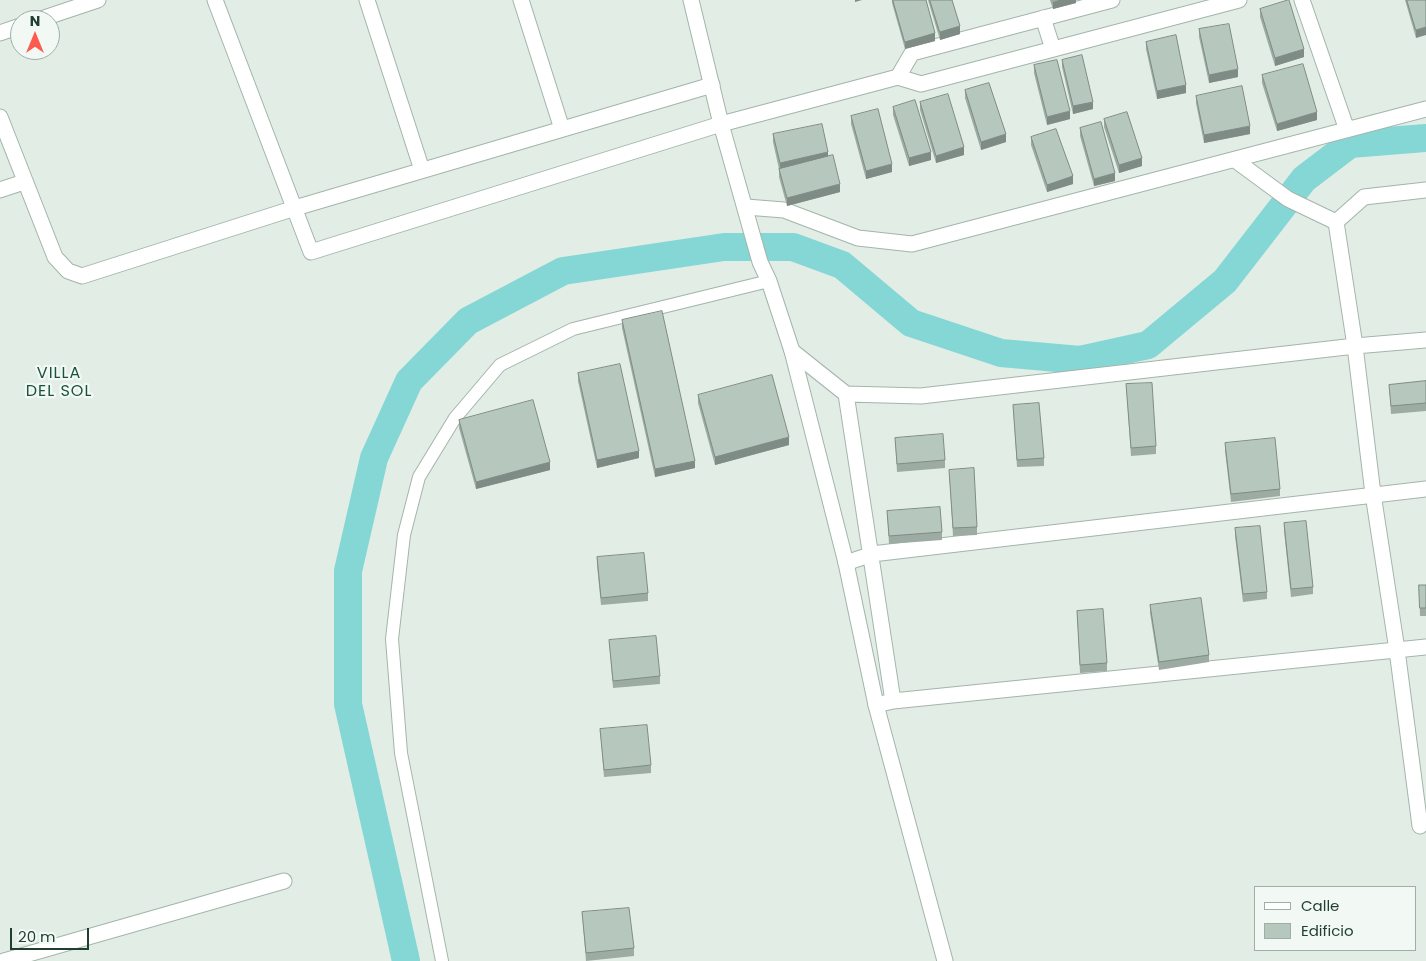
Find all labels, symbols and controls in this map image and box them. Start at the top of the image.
north arrow [10,10,60,60]
text: N [30,11,40,31]
district label: VILLA DEL SOL [25,364,93,402]
legend [1254,886,1416,951]
text: Calle [1301,895,1339,916]
scale bar [12,918,91,950]
text: Edificio [1301,920,1354,941]
text: 20 m [18,926,56,947]

